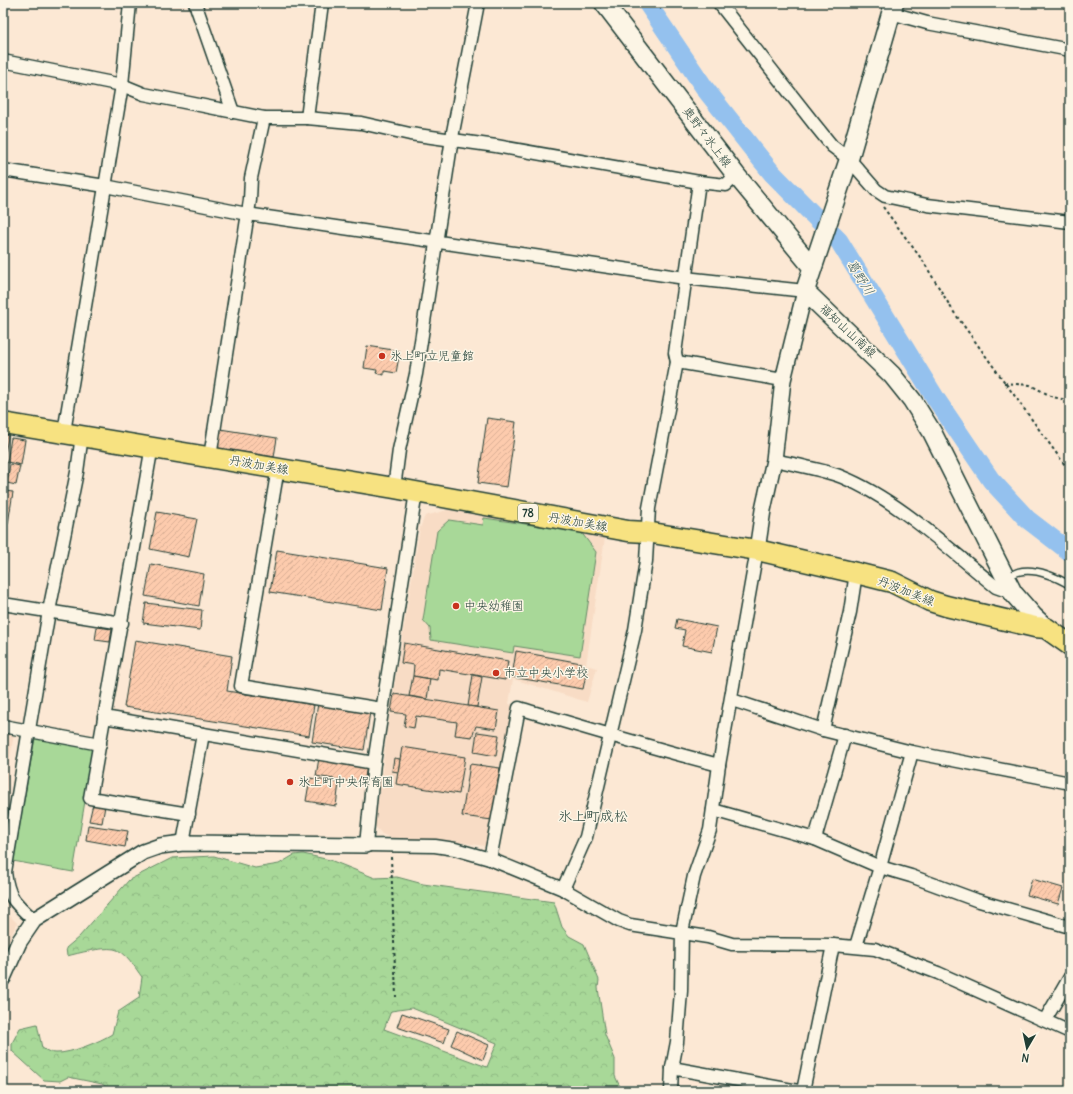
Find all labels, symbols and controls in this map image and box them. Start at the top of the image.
street label: 奥野々氷上線 [680,103,735,170]
water label: 葛野川 [843,256,878,298]
street label: 福知山山南線 [817,301,880,361]
place label: 氷上町立児童館 [390,348,474,363]
marker: 氷上町立児童館 [377,351,387,361]
street label: 丹波加美線 [228,452,290,477]
road number: 78 [518,504,538,522]
street label: 丹波加美線 [547,509,609,534]
street label: 丹波加美線 [876,572,937,609]
place label: 中央幼稚園 [464,598,524,613]
marker: 中央幼稚園 [451,601,461,611]
place label: 市立中央小学校 [504,665,588,680]
marker: 市立中央小学校 [491,668,501,678]
place label: 氷上町中央保育園 [298,774,394,789]
marker: 氷上町中央保育園 [285,777,295,787]
district label: 氷上町成松 [558,807,628,825]
north arrow [1007,1028,1047,1068]
text: N [1021,1050,1030,1065]

